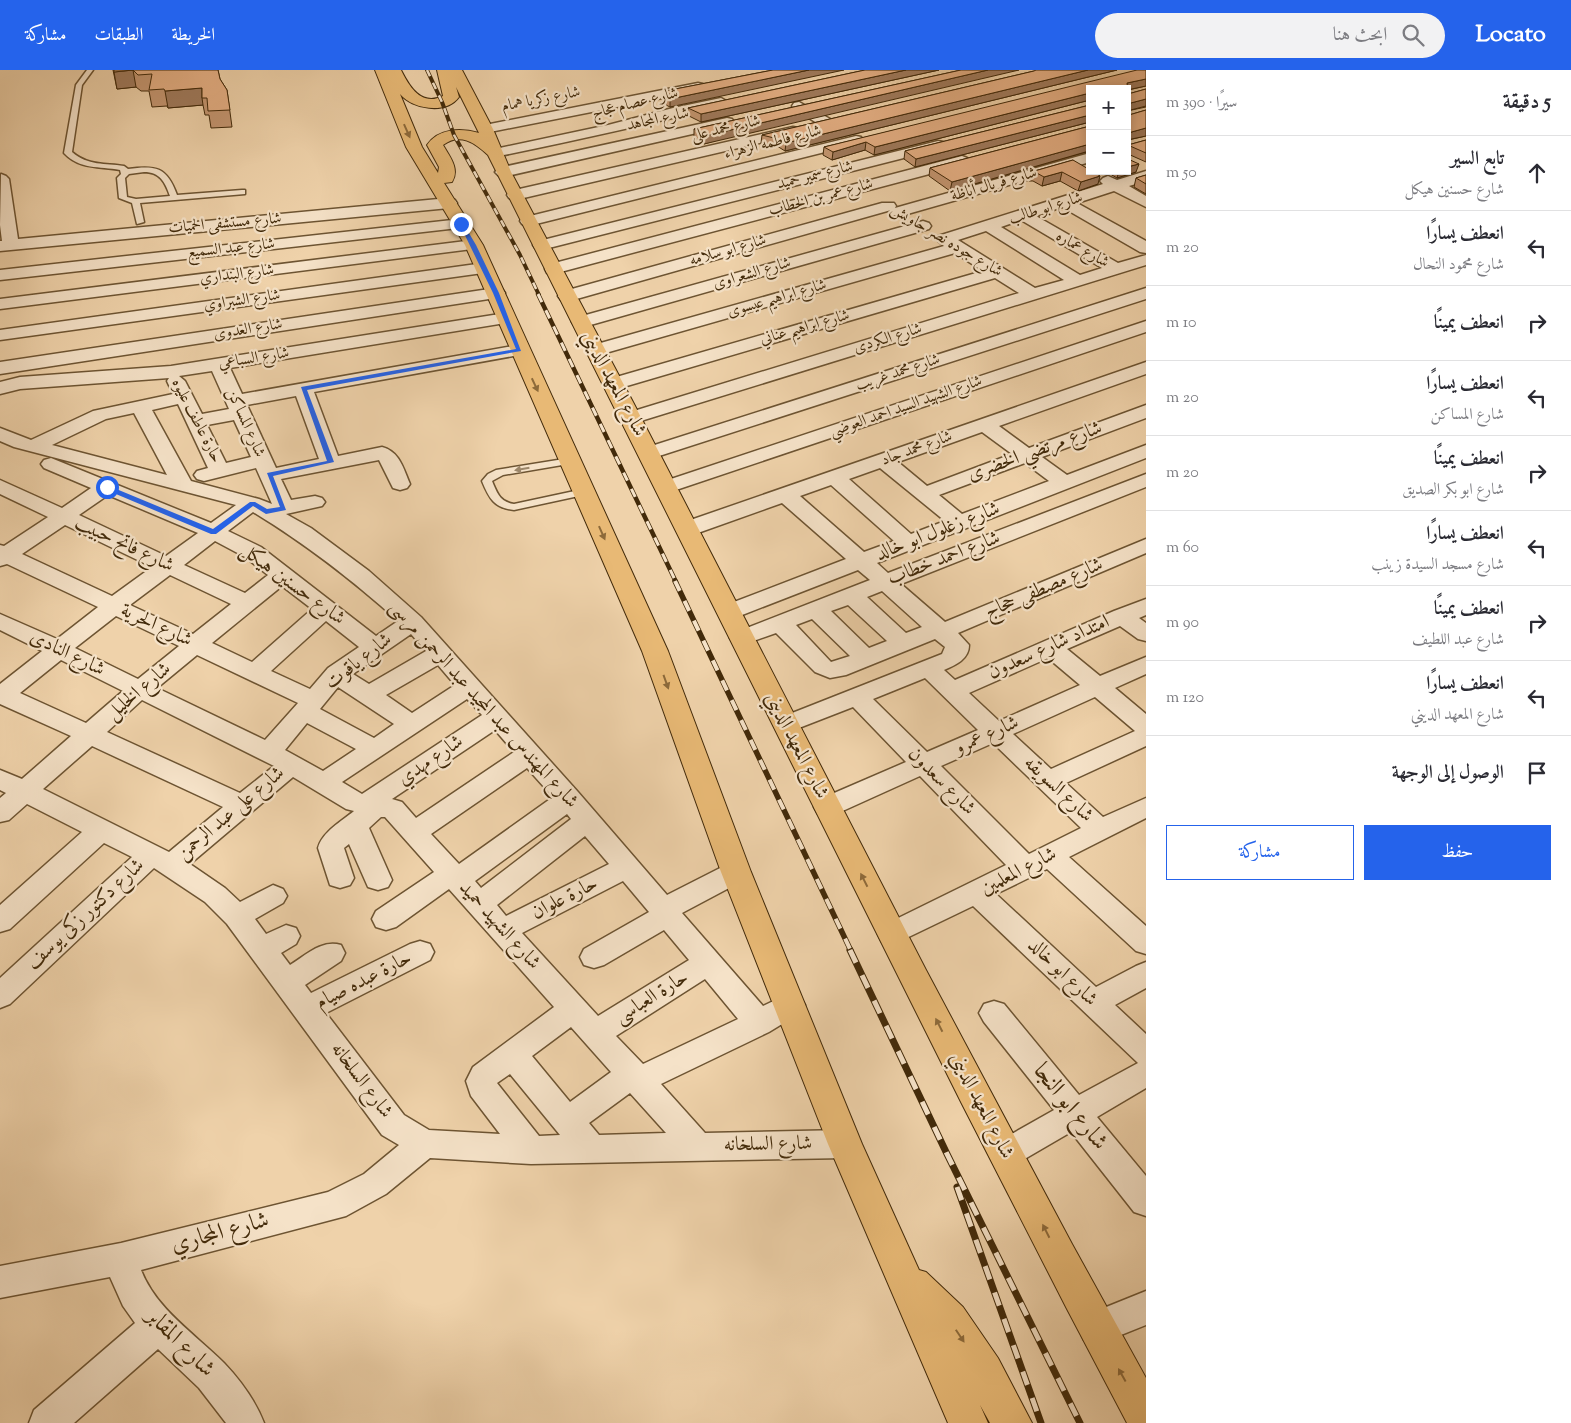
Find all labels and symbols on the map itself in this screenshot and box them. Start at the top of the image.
street label: شارع زكريا همام [500,81,583,120]
street label: شارع عصام عجاج [589,82,681,127]
street label: شارع المجاهد [625,102,691,138]
street label: شارع محمد على [689,110,763,148]
street label: شارع فاطمه الزهراء [722,120,824,166]
one-way arrow [403,124,411,138]
street label: شارع سمير حميد [775,155,855,197]
street label: شارع فريال أباظة [948,160,1040,208]
street label: شارع عمر بن الخطاب [766,173,876,223]
street label: شارع ابو طالب [1006,187,1086,231]
street label: شارع جوده نصر جاويش [886,198,1006,284]
street label: شارع مستشفى الحميات [167,208,283,240]
route end [450,213,473,236]
street label: شارع عماره [1051,225,1113,275]
street label: شارع ابو سلامه [687,229,769,273]
street label: شارع عبد السميع [186,233,276,267]
street label: شارع الشعراوى [710,252,794,296]
street label: شارع البنداري [198,259,276,291]
street label: شارع ابراهيم عيسوى [725,274,830,327]
street label: شارع الشبراوي [202,284,282,318]
street label: شارع ابراهيم عناني [757,304,853,355]
street label: شارع العدوى [212,313,284,347]
street label: شارع الكردى [851,318,925,360]
street label: شارع المعهد الديني [572,326,653,443]
street label: شارع السباعي [217,342,291,376]
street label: شارع محمد غريب [853,349,943,397]
street label: شارع الشهيد السيد احمد العوضي [827,370,986,446]
street label: حارة عاطف عليوه [165,375,227,467]
one-way arrow [531,378,539,392]
street label: شارع المساكن [220,385,270,461]
street label: شارع مرتضي الخضرى [963,414,1107,492]
street label: شارع محمد جاد [878,425,956,473]
one-way arrow [513,465,529,473]
route start [96,476,119,499]
street label: شارع زغلول ابو خالد [872,495,1005,570]
street label: شارع فاتح حبيب [69,509,179,582]
street label: شارع احمد خطاب [883,524,1005,595]
one-way arrow [599,526,607,540]
street label: شارع حسنين هيكل [233,537,351,634]
street label: شارع مصطفى حجاج [980,551,1108,628]
street label: شارع المهندس عبد المجيد عبد الرحمن مرسى [381,594,585,816]
street label: شارع الحرية [115,597,197,656]
street label: امتداد شارع سعدون [983,608,1115,689]
street label: شارع النادى [24,623,110,686]
street label: شارع ياقوت [319,626,400,698]
street label: شارع الخليل [100,656,179,729]
one-way arrow [662,675,670,690]
street label: شارع المعهد الديني [756,688,835,805]
street label: شارع عمرو [948,709,1024,765]
street label: شارع مهدي [392,728,470,795]
street label: شارع سعدون [899,741,982,824]
street label: شارع السويقه [1016,750,1100,831]
street label: شارع على عبد الرحمن [170,760,292,869]
street label: شارع المعلمين [976,840,1063,904]
street label: شارع دكتور زكى يوسف [20,852,152,978]
street label: حارة علوان [527,870,603,928]
one-way arrow [860,873,868,887]
street label: شارع الشهيد حميد [450,875,547,978]
street label: شارع ابو خالد [1020,932,1104,1015]
street label: حارة عبده صيام [311,944,417,1018]
street label: حارة العباسى [609,964,695,1032]
one-way arrow [934,1018,943,1032]
street label: شارع السلخانه [322,1037,399,1126]
street label: شارع المعهد الديني [941,1048,1020,1165]
street label: شارع ابو النجا [1023,1056,1116,1159]
street label: شارع السلخانه [723,1130,813,1161]
street label: شارع المجاري [167,1204,273,1263]
one-way arrow [1042,1224,1050,1238]
street label: شارع المقابر [135,1298,223,1386]
one-way arrow [955,1329,965,1342]
one-way arrow [1118,1367,1126,1382]

